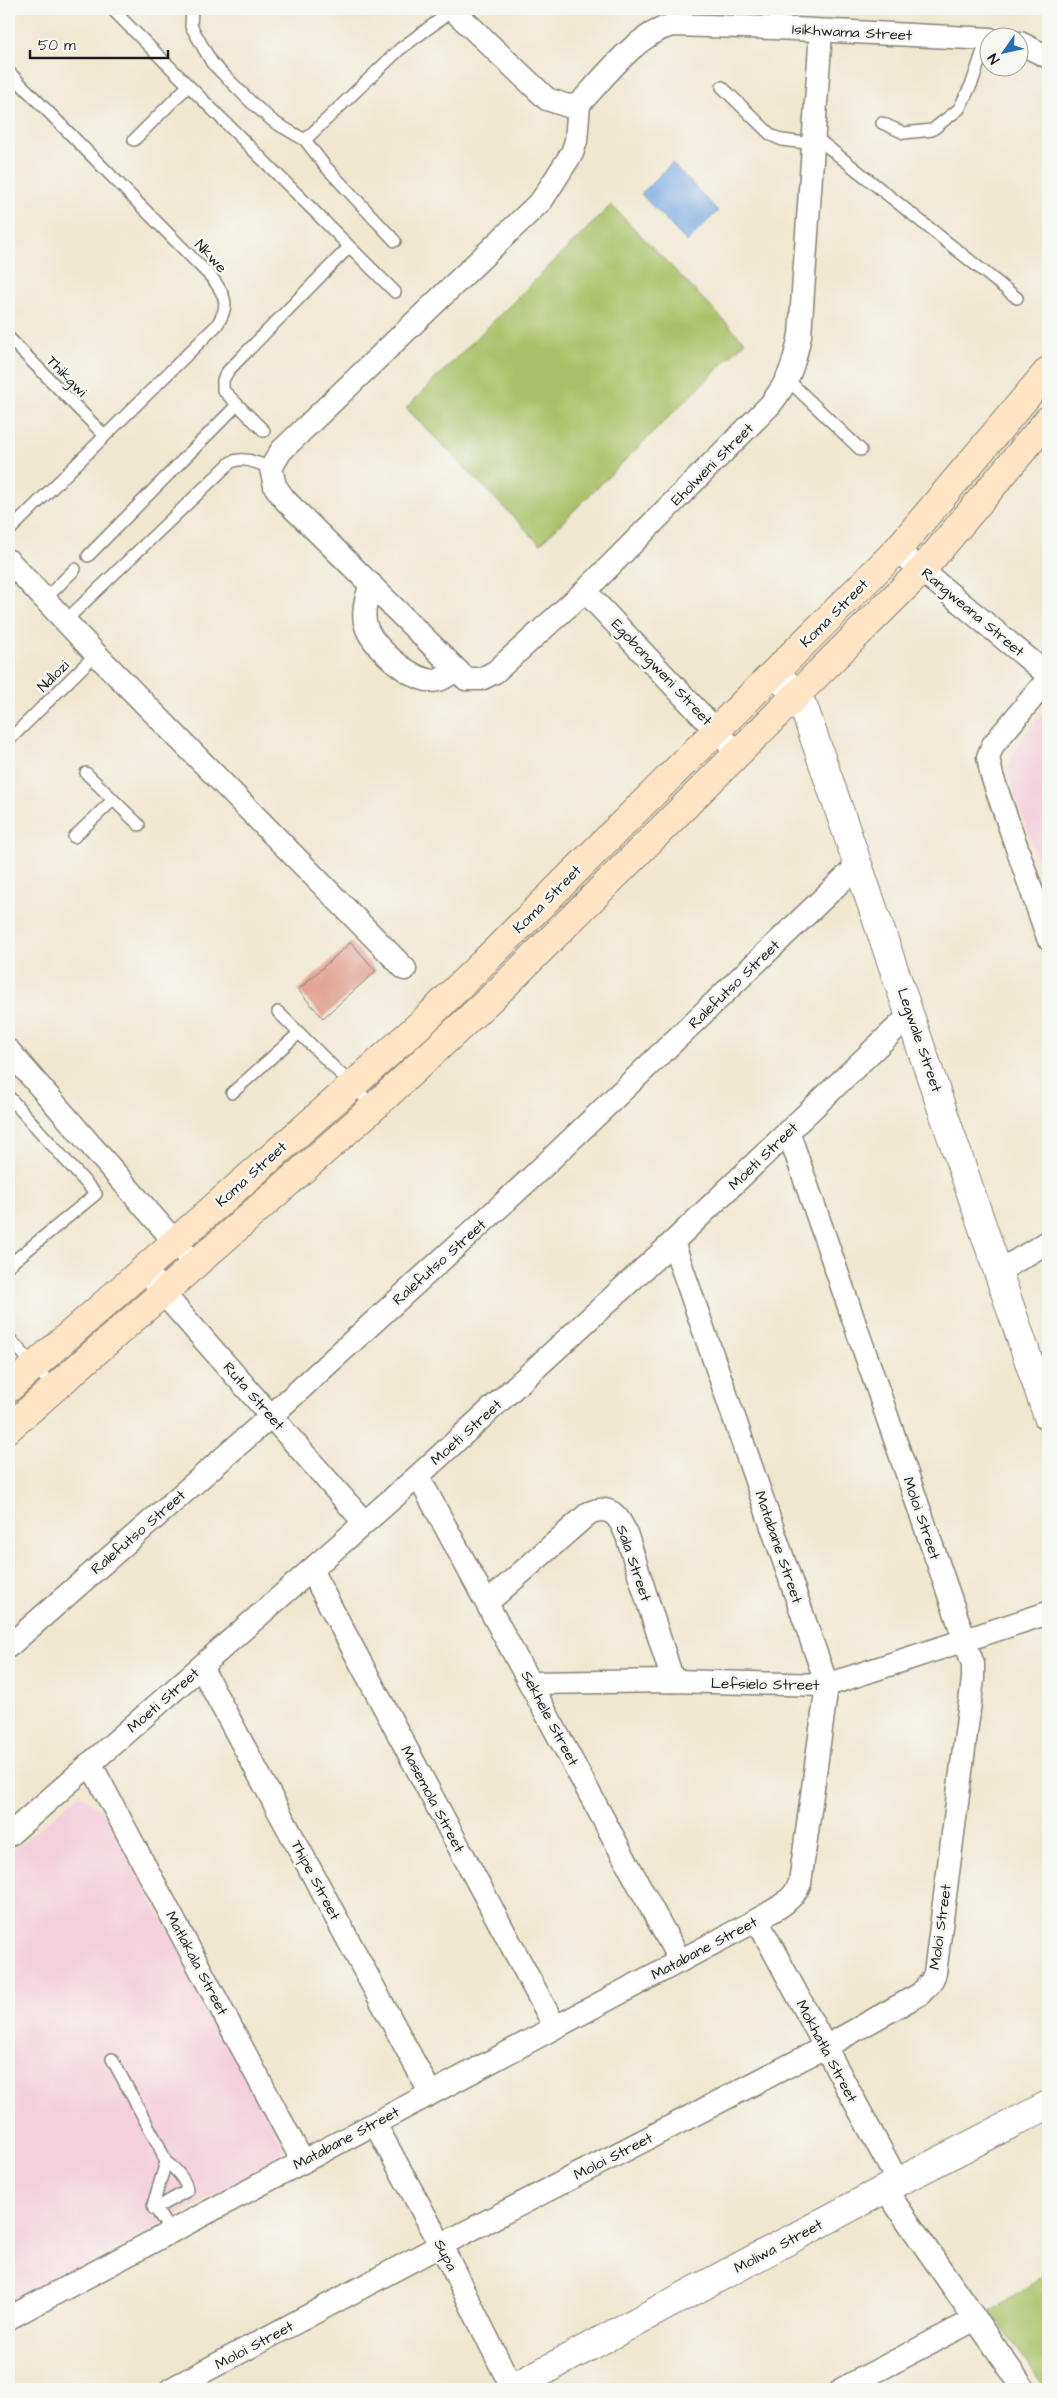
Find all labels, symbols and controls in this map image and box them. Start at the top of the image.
street label: Isikhwama Street [791,19,912,46]
scale bar [30,28,168,60]
north arrow [980,28,1030,78]
text: 50 m [38,35,76,56]
text: N [983,49,1005,68]
street label: Nkwe [190,235,232,278]
street label: Thikgwi [41,351,92,403]
street label: Eholweni Street [666,418,758,510]
street label: Rangweana Street [916,563,1029,663]
street label: Koma Street [795,574,873,652]
street label: Egobongweni Street [606,614,717,731]
street label: Ndlozi [33,655,75,697]
street label: Koma Street [508,860,586,938]
street label: Ralefutso Street [684,935,785,1033]
street label: Legwale Street [891,985,947,1095]
street label: Moeti Street [724,1118,803,1195]
street label: Koma Street [211,1137,291,1212]
street label: Ralefutso Street [388,1215,491,1310]
street label: Ruta Street [218,1358,289,1435]
street label: Moeti Street [426,1395,507,1470]
street label: Moloi Street [898,1474,945,1562]
street label: Ralefutso Street [86,1485,190,1580]
street label: Matabane Street [749,1488,808,1606]
street label: Sala Street [611,1522,656,1604]
street label: Moeti Street [123,1663,204,1738]
street label: Sekhele Street [516,1667,584,1770]
street label: Lefsielo Street [711,1673,819,1696]
street label: Masemola Street [396,1742,470,1856]
street label: Thipe Street [286,1837,345,1924]
street label: Moloi Street [924,1883,957,1971]
street label: Matlakala Street [160,1907,233,2019]
street label: Matabane Street [647,1912,761,1985]
street label: Mokhatla Street [791,1996,862,2106]
street label: Matabane Street [289,2102,403,2175]
street label: Moloi Street [570,2128,656,2185]
street label: Moliwa Street [730,2214,826,2279]
street label: Supa [429,2236,463,2275]
street label: Moloi Street [211,2316,297,2375]

